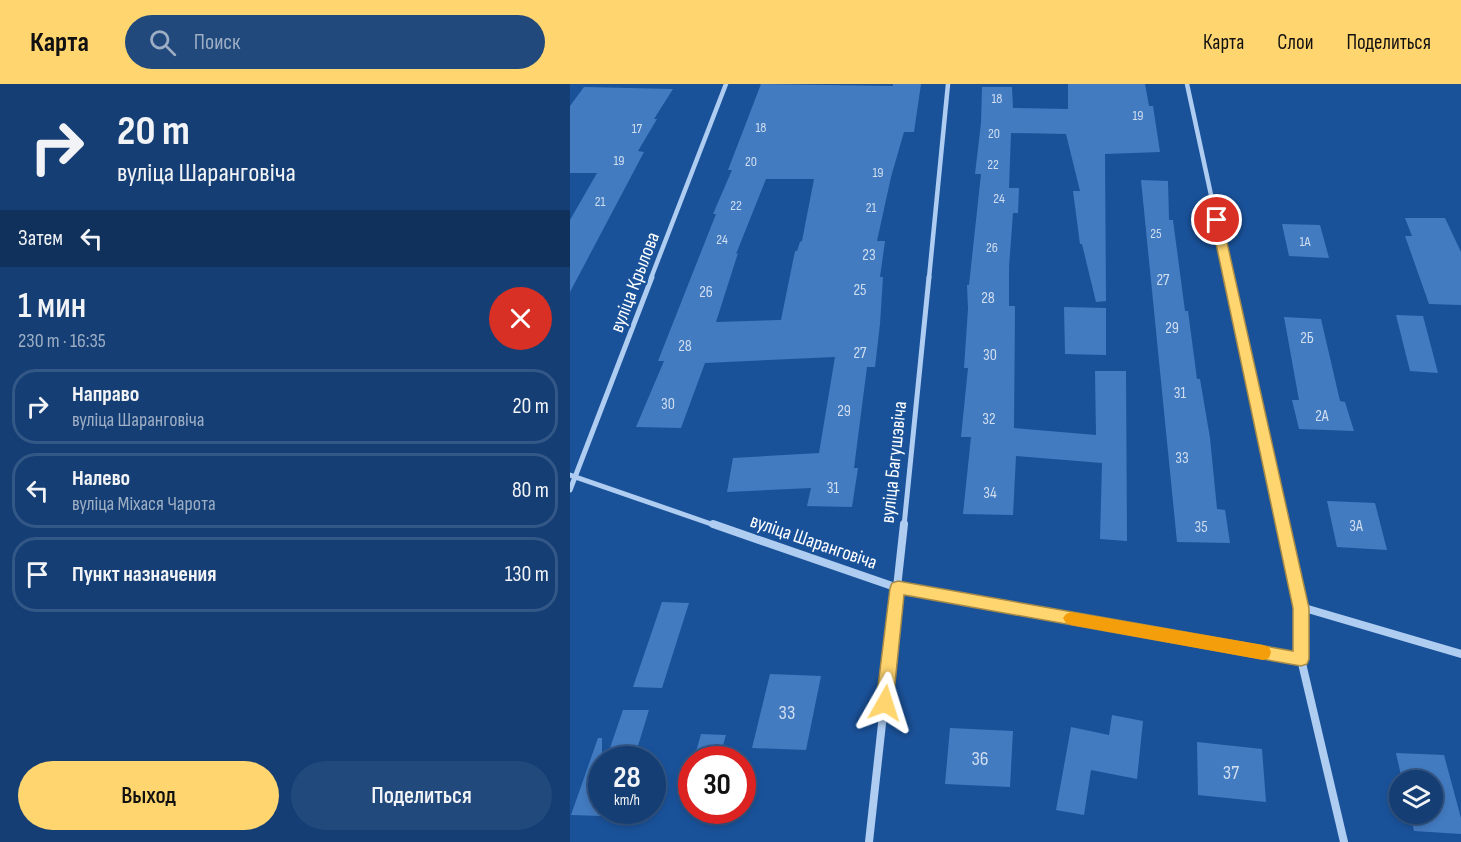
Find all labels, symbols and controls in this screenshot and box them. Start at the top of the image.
search box [125,15,545,69]
text: Карта [30,26,89,59]
icon: search [146,26,179,59]
text: Поиск [194,29,240,56]
text: Карта [1203,30,1244,55]
text: Слои [1277,30,1313,55]
text: Поделиться [1346,30,1431,55]
house number: 18 [991,90,1003,107]
text: 20 m [117,106,190,157]
house number: 19 [1132,107,1144,124]
icon: right [18,108,96,186]
house number: 18 [755,119,767,136]
house number: 17 [632,120,643,137]
house number: 20 [988,125,1000,142]
house number: 19 [613,152,625,169]
house number: 20 [745,153,757,170]
house number: 22 [987,156,999,173]
text: вуліца Шаранговіча [117,157,296,189]
house number: 19 [872,164,884,181]
house number: 24 [993,190,1005,207]
house number: 21 [595,193,605,210]
pin [1191,194,1242,245]
house number: 22 [730,197,742,214]
house number: 21 [866,199,876,216]
icon: arrive [1200,203,1233,236]
icon: left [75,222,108,255]
text: Затем [18,225,63,252]
house number: 25 [1150,225,1162,242]
street label: вуліца Крылова [605,229,665,336]
house number: 24 [716,231,728,248]
house number: 1А [1299,233,1312,250]
house number: 26 [986,239,998,256]
house number: 23 [862,246,876,265]
house number: 27 [1156,271,1170,290]
house number: 25 [853,281,867,300]
house number: 26 [699,283,713,302]
text: 1 мин [18,285,86,328]
button: close [489,287,552,350]
house number: 28 [981,289,995,308]
house number: 29 [1165,319,1179,338]
text: 230 m · 16:35 [18,329,106,353]
house number: 2Б [1300,329,1314,348]
house number: 28 [678,337,692,356]
house number: 27 [853,344,867,363]
house number: 30 [983,346,997,365]
text: Направо [72,381,139,408]
house number: 31 [1174,384,1187,403]
icon: right [21,390,54,423]
text: 20 m [513,393,549,420]
house number: 30 [661,395,675,414]
street label: вуліца Багушэвіча [876,400,912,524]
house number: 29 [837,402,851,421]
house number: 2А [1315,407,1329,426]
text: вуліца Шаранговіча [72,408,205,432]
house number: 32 [982,410,996,429]
house number: 33 [1175,449,1189,468]
text: Налево [72,465,130,492]
icon: left [21,474,54,507]
text: 80 m [512,477,549,504]
house number: 31 [827,479,840,498]
house number: 34 [983,484,997,503]
text: вуліца Міхася Чарота [72,492,216,516]
street label: вуліца Шаранговіча [747,509,880,575]
house number: 3А [1349,517,1363,536]
house number: 35 [1194,518,1208,537]
icon: arrive [21,558,54,591]
text: Пункт назначения [72,561,216,588]
text: 130 m [505,561,549,588]
position arrow [853,671,917,735]
house number: 33 [779,701,795,725]
speed limit sign: 30 [678,746,756,824]
house number: 36 [971,747,989,771]
text: 28 [613,760,641,796]
button: Выход [18,761,279,830]
button: Поделиться [291,761,552,830]
house number: 37 [1223,761,1239,785]
map controls [1389,770,1443,824]
button: layers [1389,770,1443,824]
text: km/h [614,791,640,810]

